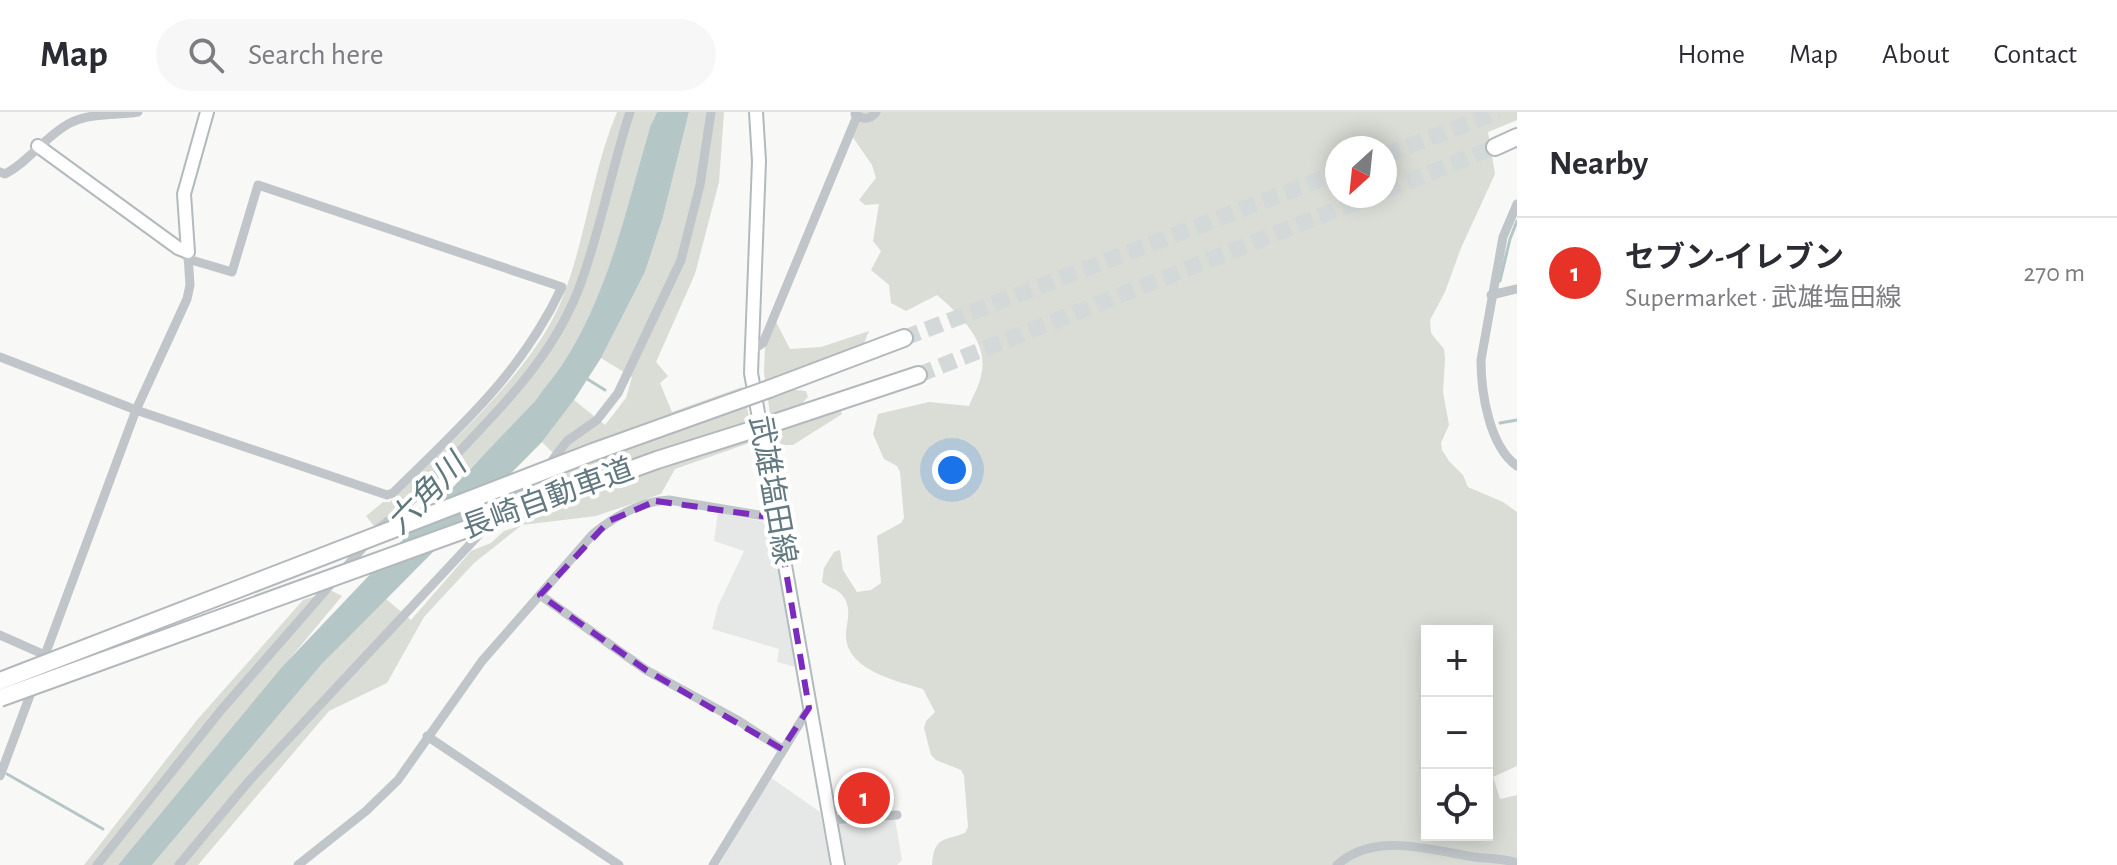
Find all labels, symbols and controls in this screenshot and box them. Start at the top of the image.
search box [156,19,716,91]
icon: search [184,33,228,77]
text: Map [40,36,108,74]
text: Search here [248,40,384,70]
text: Home [1678,41,1745,69]
text: Map [1789,41,1838,69]
text: About [1882,41,1950,69]
text: Contact [1994,41,2077,69]
north arrow [1325,136,1397,208]
text: Nearby [1549,147,1648,181]
text: セブン-イレブン [1625,243,1844,273]
text: 1 [1570,260,1580,286]
text: 270 m [2024,260,2085,286]
text: Supermarket · 武雄塩田線 [1625,285,1901,311]
street label: 武雄塩田線 [744,413,802,566]
water label: 六角川 [381,446,474,540]
your location [932,450,972,490]
street label: 長崎自動車道 [458,452,638,544]
map controls [1421,625,1493,841]
button: + [1421,625,1493,697]
button: − [1421,697,1493,769]
pin: 1 [838,768,890,828]
button: locate [1421,769,1493,841]

